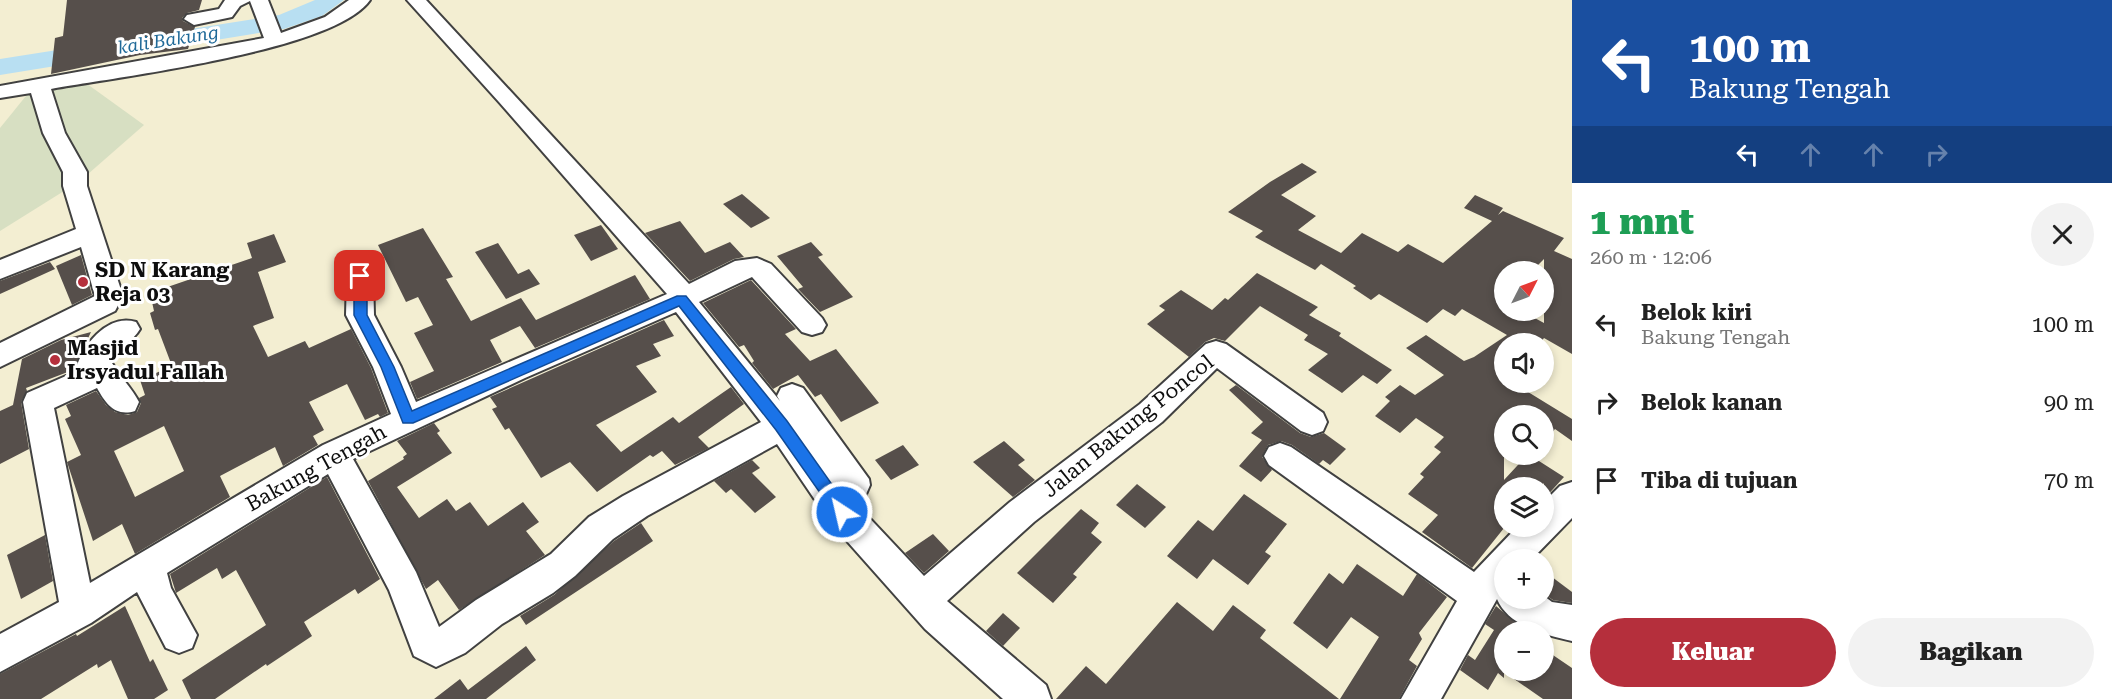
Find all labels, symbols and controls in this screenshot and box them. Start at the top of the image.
water label: kali Bakung [116,21,220,58]
text: 100 m [1689,23,1811,72]
icon: left [1590,24,1668,102]
text: Bakung Tengah [1689,73,1890,105]
icon: left [1731,138,1764,171]
icon: ahead [1794,138,1827,171]
icon: ahead [1857,138,1890,171]
icon: right [1920,138,1953,171]
text: 1 mnt [1590,201,1694,243]
button: close [2031,203,2094,266]
text: 260 m · 12:06 [1590,245,1712,269]
pin [334,250,385,301]
place label: SD N Karang Reja 03 [95,258,229,306]
icon: arrive [343,259,376,292]
north arrow [1494,261,1554,321]
map controls [1494,261,1554,681]
marker: SD N Karang Reja 03 [76,275,90,289]
text: Belok kiri [1641,300,1752,325]
icon: left [1590,308,1623,341]
text: 100 m [2031,312,2094,337]
text: Bakung Tengah [1641,325,1790,349]
button: sound [1494,333,1554,393]
place label: Masjid Irsyadul Fallah [67,336,224,384]
street label: Jalan Bakung Poncol [1038,350,1218,502]
marker: Masjid Irsyadul Fallah [48,353,62,367]
icon: right [1590,386,1623,419]
text: Belok kanan [1641,390,1782,415]
text: 90 m [2044,390,2094,415]
button: search [1494,405,1554,465]
street label: Bakung Tengah [242,419,391,516]
icon: arrive [1590,464,1623,497]
text: Tiba di tujuan [1641,468,1797,493]
text: 70 m [2044,468,2094,493]
button: layers [1494,477,1554,537]
position arrow [810,480,874,544]
button: + [1494,549,1554,609]
button: Keluar [1590,618,1836,687]
button: Bagikan [1848,618,2094,687]
button: − [1494,621,1554,681]

